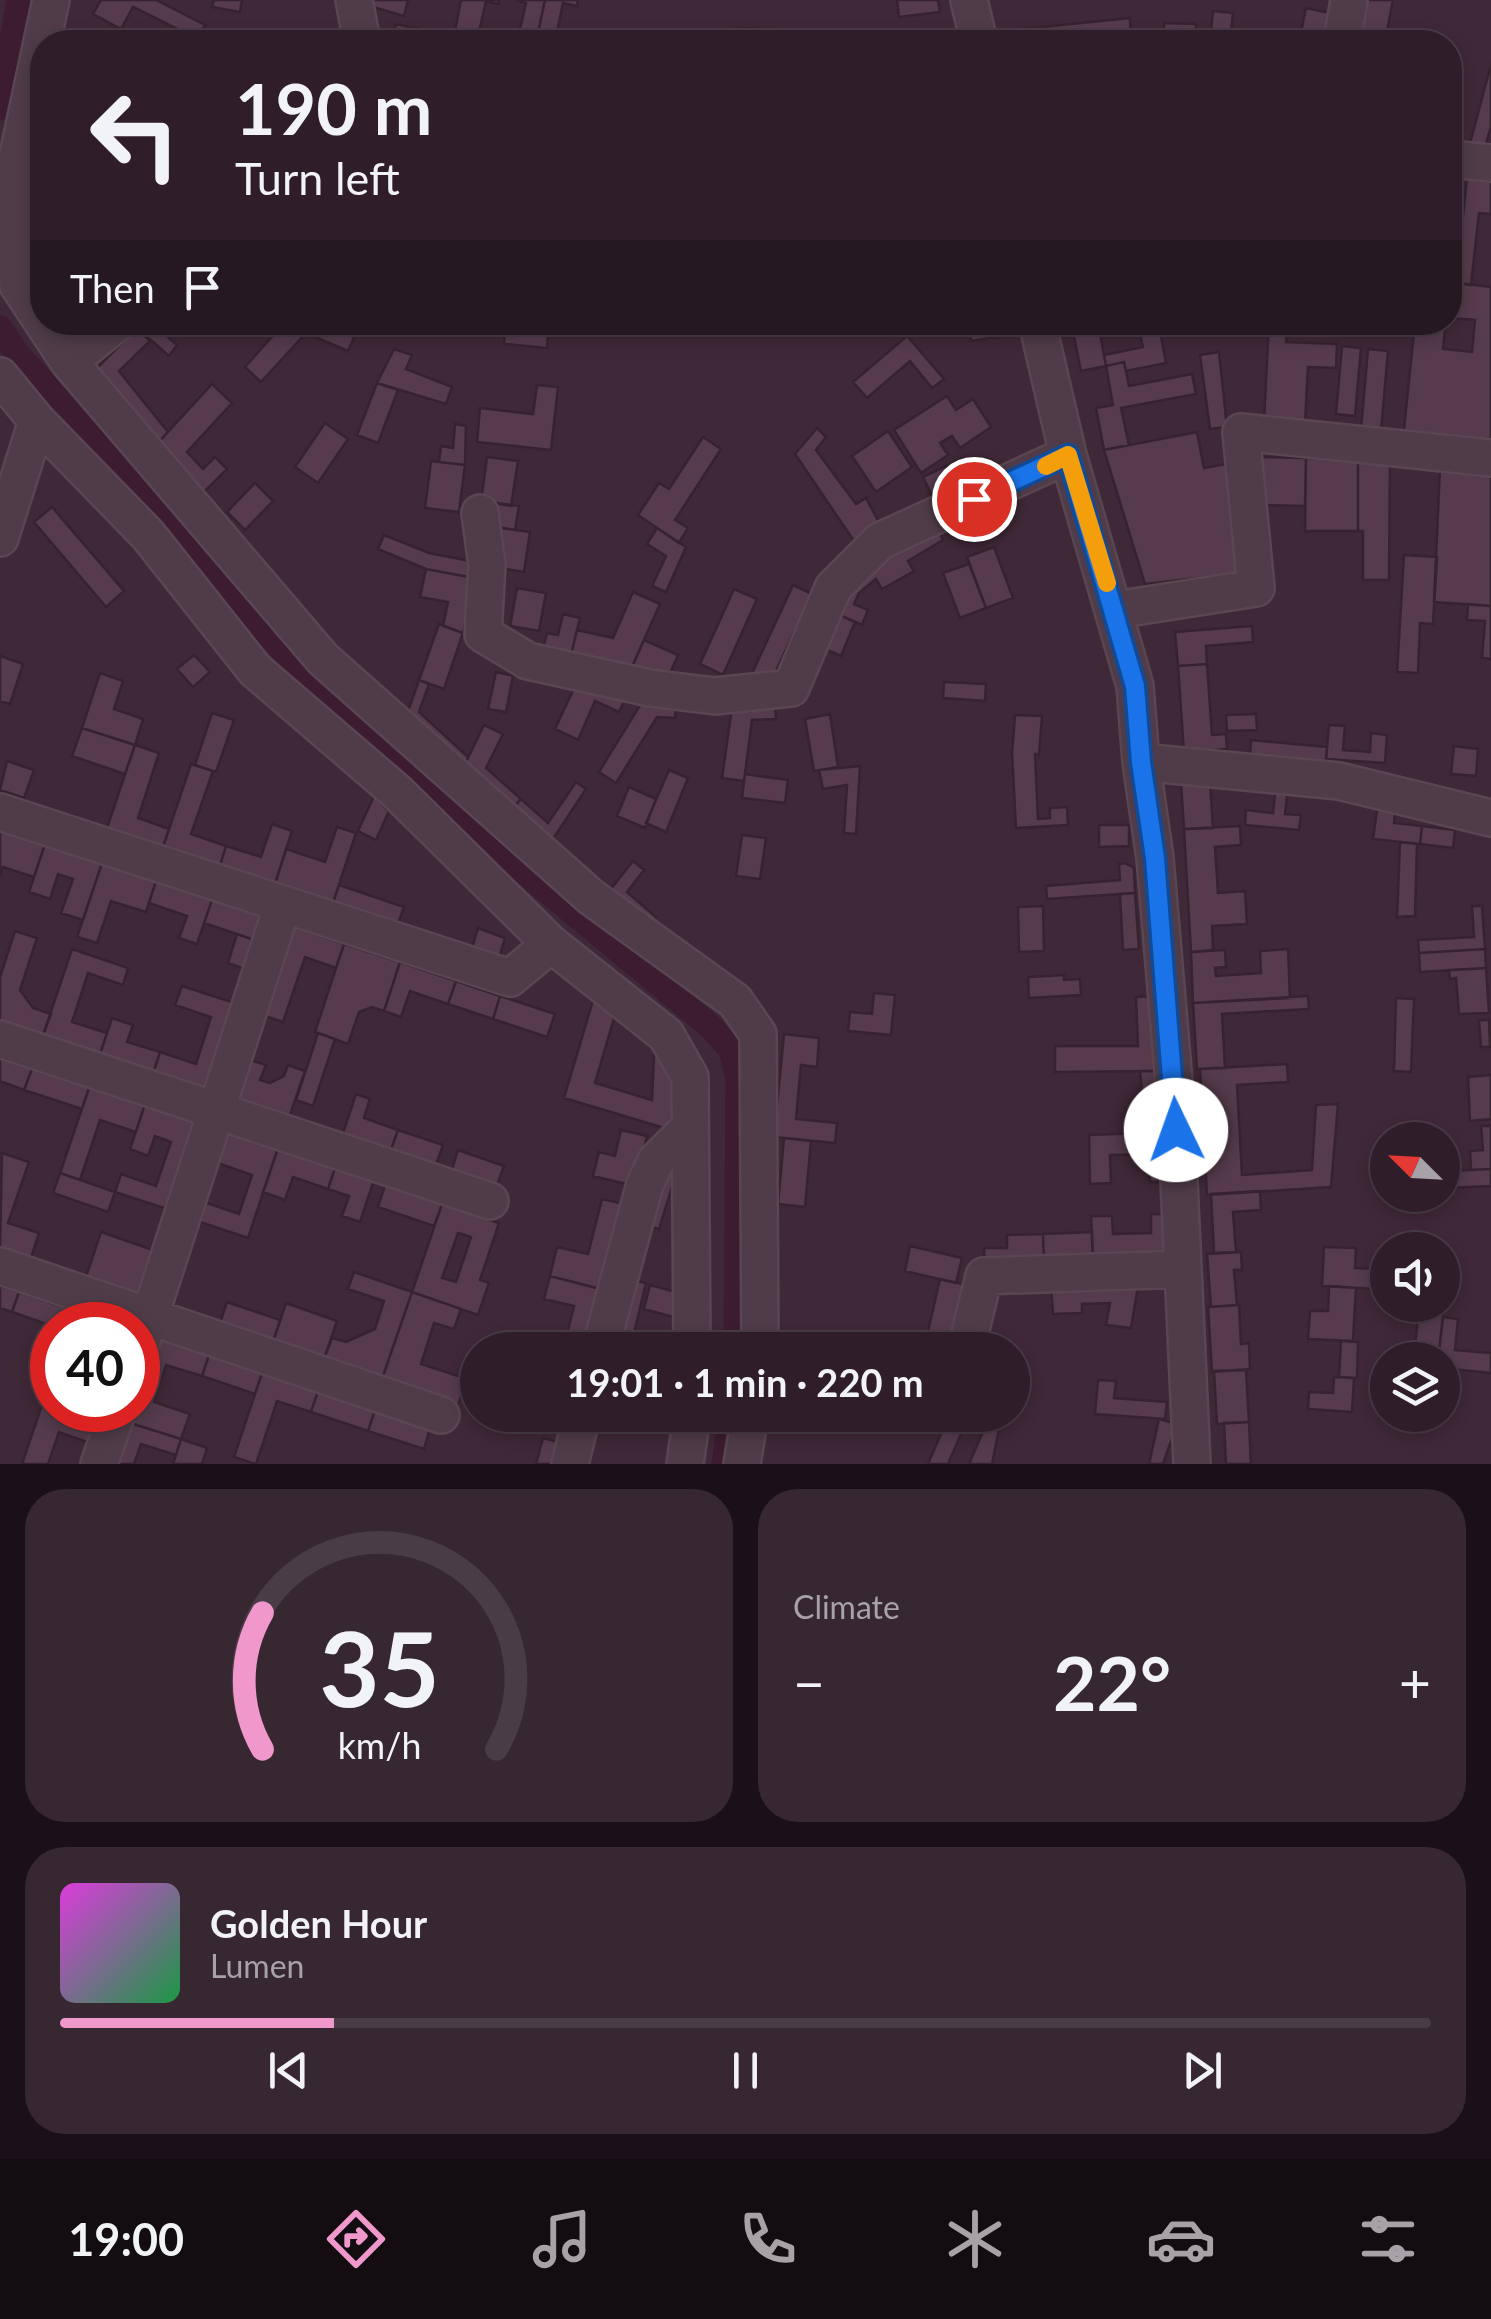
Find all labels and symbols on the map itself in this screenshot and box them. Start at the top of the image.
pin [932,457,1017,542]
position arrow [1124,1078,1228,1182]
north arrow [1370,1122,1460,1212]
speed limit sign: 40 [30,1302,160,1432]

